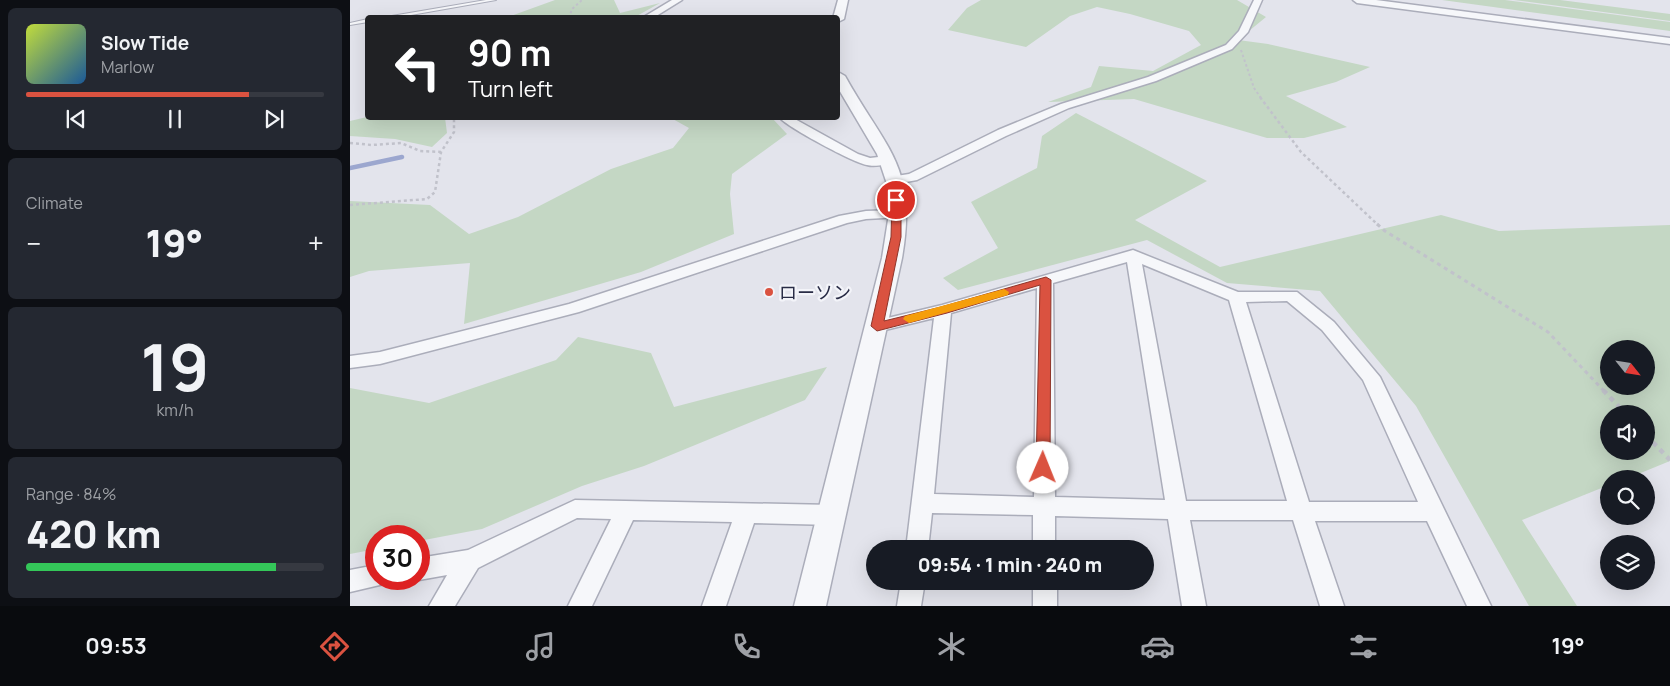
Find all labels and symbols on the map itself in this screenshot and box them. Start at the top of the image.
pin [875,179,917,221]
place label: ローソン [779,280,851,304]
marker: ローソン [763,286,775,298]
north arrow [1600,340,1655,395]
position arrow [1016,441,1068,493]
speed limit sign: 30 [365,525,430,590]

